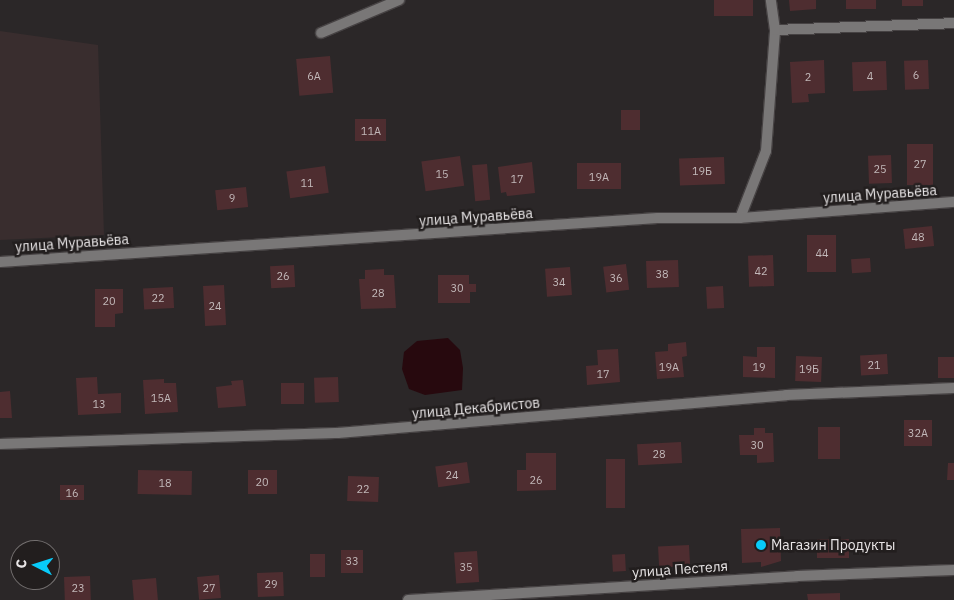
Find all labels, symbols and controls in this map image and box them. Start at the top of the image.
house number: 6 [913,68,919,82]
house number: 6А [307,69,321,83]
house number: 4 [867,69,873,83]
house number: 2 [805,70,811,84]
house number: 11А [361,124,381,138]
house number: 27 [913,157,927,171]
house number: 25 [873,162,887,176]
house number: 19Б [692,164,712,178]
house number: 15 [435,167,449,181]
house number: 19А [589,170,609,184]
house number: 17 [510,172,524,186]
house number: 11 [300,176,314,190]
street label: улица Муравьёва [823,182,937,206]
house number: 9 [229,191,235,205]
street label: улица Муравьёва [419,205,533,229]
house number: 48 [911,230,925,244]
street label: улица Муравьёва [15,231,129,255]
house number: 44 [815,246,829,260]
house number: 42 [754,264,768,278]
house number: 38 [655,267,669,281]
house number: 26 [276,269,290,283]
house number: 36 [609,271,623,285]
house number: 34 [552,275,566,289]
house number: 30 [450,281,464,295]
house number: 28 [371,286,385,300]
house number: 22 [151,291,165,305]
house number: 20 [102,294,116,308]
house number: 24 [208,299,222,313]
house number: 21 [867,358,881,372]
house number: 19А [659,360,679,374]
house number: 19 [752,360,766,374]
house number: 19Б [799,362,819,376]
house number: 17 [596,367,610,381]
house number: 15А [151,391,171,405]
street label: улица Декабристов [411,394,541,422]
house number: 13 [92,397,106,411]
house number: 32А [908,426,928,440]
house number: 30 [750,438,764,452]
house number: 28 [652,447,666,461]
house number: 24 [445,468,459,482]
house number: 26 [529,473,543,487]
house number: 20 [255,475,269,489]
house number: 18 [158,476,172,490]
house number: 22 [356,482,370,496]
house number: 16 [65,486,79,500]
place label: Магазин Продукты [771,537,895,553]
marker: Магазин Продукты [755,539,767,551]
north arrow [10,540,60,590]
house number: 33 [345,554,359,568]
street label: улица Пестеля [631,557,729,581]
text: С [12,558,30,569]
house number: 35 [459,560,473,574]
house number: 29 [264,577,278,591]
house number: 23 [71,581,85,595]
house number: 27 [202,581,216,595]

